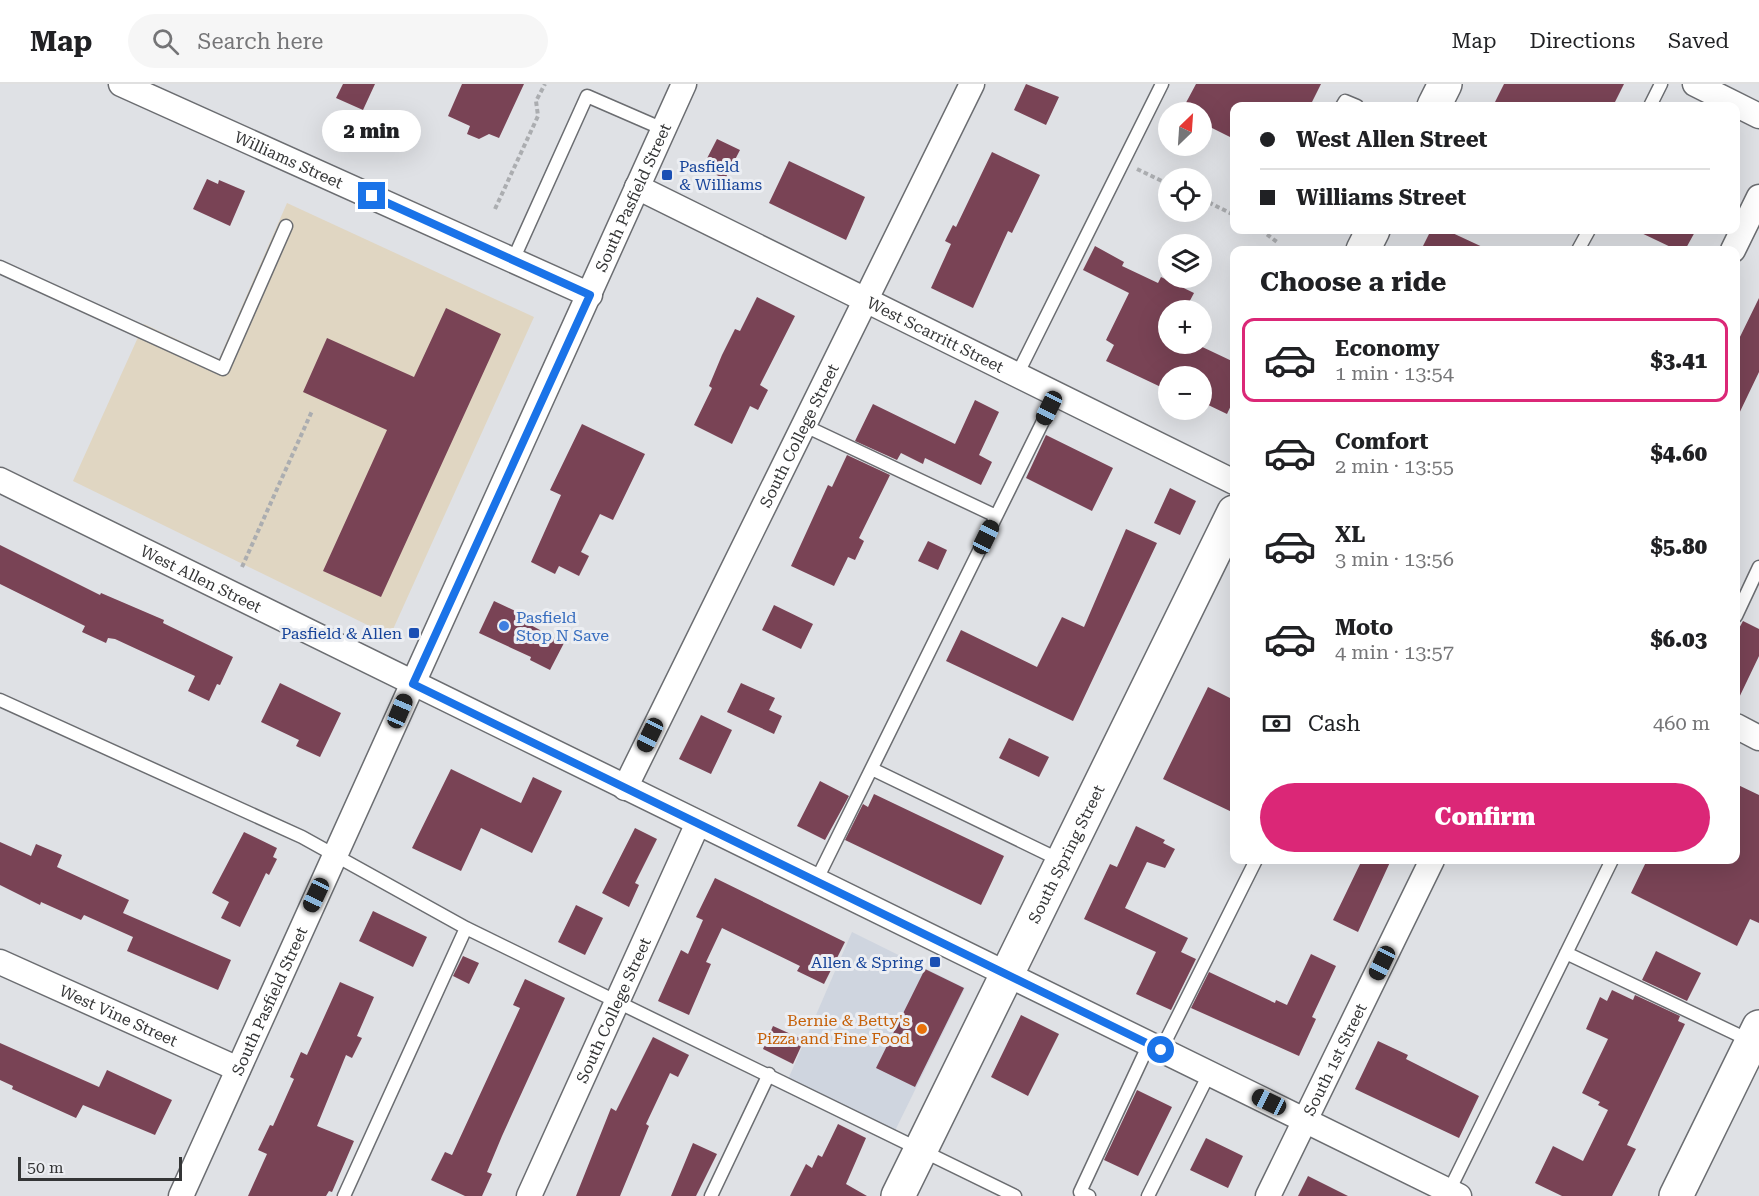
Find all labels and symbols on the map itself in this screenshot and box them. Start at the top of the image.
north arrow [1158,102,1212,156]
callout: 2 min [322,109,422,151]
street label: South Pasfield Street [591,120,675,275]
street label: Williams Street [231,127,346,192]
place label: Pasfield & Williams [679,157,763,194]
marker: Pasfield & Williams [660,168,674,182]
route end [358,182,385,209]
street label: West Scarritt Street [864,293,1007,376]
street label: South College Street [755,360,842,511]
car [1033,388,1065,428]
car [970,517,1002,557]
street label: West Allen Street [137,541,265,616]
place label: Pasfield Stop N Save [516,608,609,645]
marker: Pasfield Stop N Save [497,619,511,633]
place label: Pasfield & Allen [281,624,402,643]
marker: Pasfield & Allen [407,626,421,640]
car [385,691,415,731]
car [634,715,666,755]
street label: South Spring Street [1024,782,1108,926]
car [300,875,332,915]
street label: South Pasfield Street [227,924,311,1078]
street label: South College Street [572,934,654,1086]
car [1366,943,1398,983]
place label: Allen & Spring [811,953,924,972]
marker: Allen & Spring [928,955,942,969]
street label: West Vine Street [57,981,181,1050]
street label: South 1st Street [1299,1000,1370,1119]
place label: Bernie & Betty's Pizza and Fine Food [757,1011,910,1048]
marker: Bernie & Betty's Pizza and Fine Food [915,1022,929,1036]
route start [1147,1036,1174,1063]
car [1249,1086,1289,1118]
scale bar [18,1154,182,1182]

